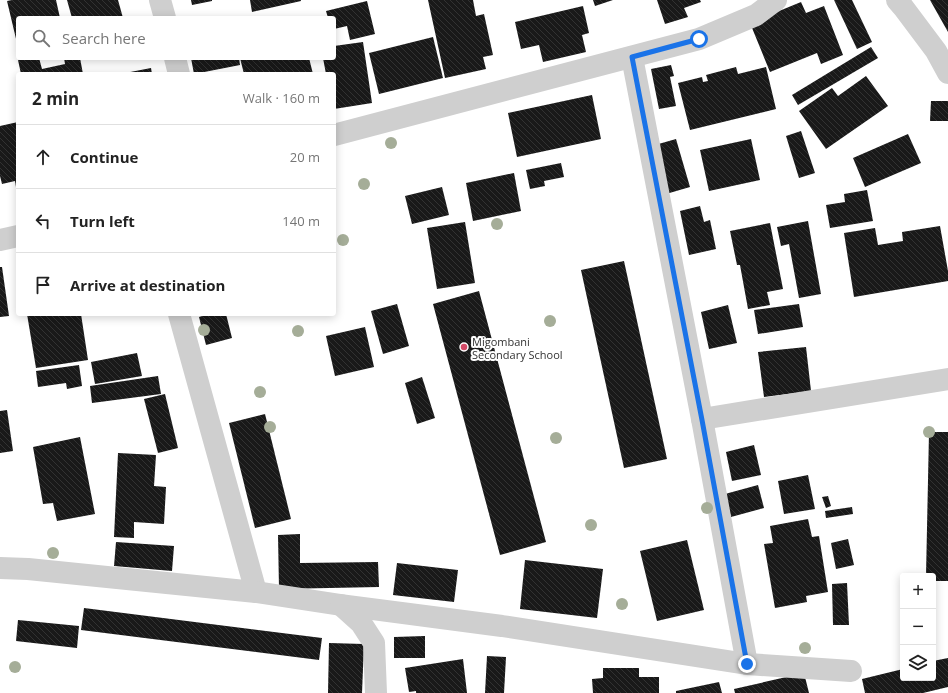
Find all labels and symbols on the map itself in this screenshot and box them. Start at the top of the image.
route start [690,30,708,48]
place label: Migombani Secondary School [472,334,563,362]
marker: Migombani Secondary School [459,342,469,352]
route end [738,655,756,673]

